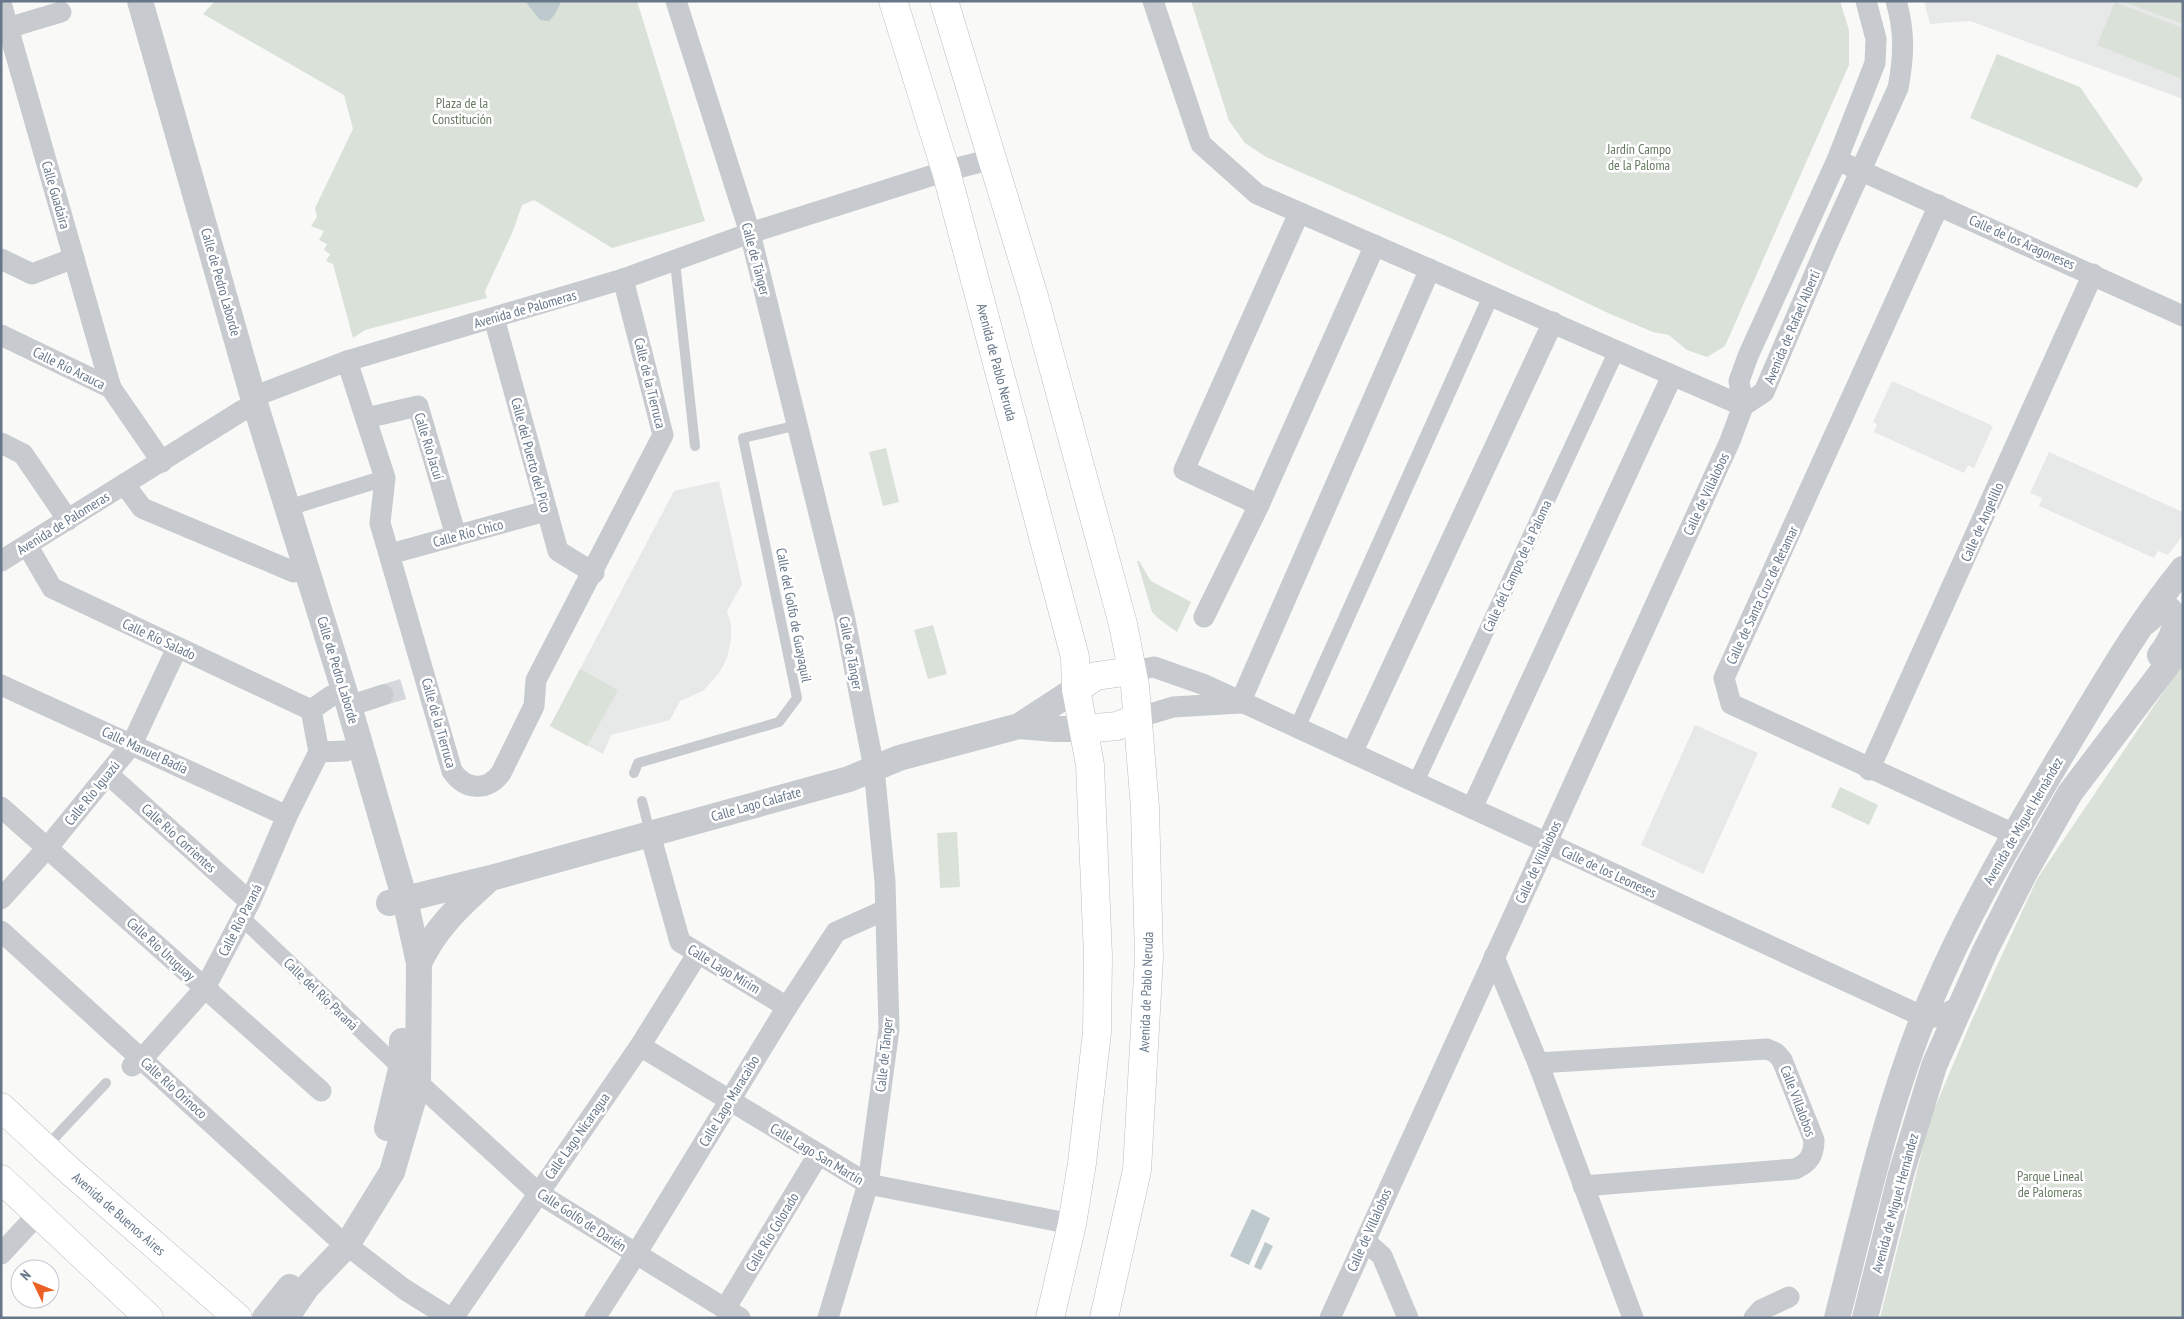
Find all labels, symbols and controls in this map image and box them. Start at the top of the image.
park label: Plaza de la Constitución [432,94,492,128]
park label: Jardín Campo de la Paloma [1606,140,1671,174]
street label: Calle Guadaira [38,159,74,231]
street label: Calle de los Aragoneses [1966,211,2078,273]
street label: Calle de Tánger [738,221,774,297]
street label: Calle de Pedro Laborde [197,226,245,338]
street label: Avenida de Rafael Alberti [1760,267,1824,387]
street label: Avenida de Palomeras [472,286,579,332]
street label: Avenida de Pablo Neruda [973,302,1021,423]
street label: Calle de la Tierruca [630,336,670,430]
street label: Calle Río Arauca [30,343,108,393]
street label: Calle del Puerto del Pico [507,396,555,514]
street label: Calle Río Jacuí [410,410,448,482]
street label: Calle de Villalobos [1679,449,1733,538]
street label: Calle de Angelillo [1956,480,2008,564]
street label: Avenida de Palomeras [13,487,113,559]
street label: Calle del Campo de la Paloma [1479,497,1555,635]
street label: Calle Río Chico [431,515,505,551]
street label: Calle de Santa Cruz de Retamar [1722,523,1802,667]
street label: Calle del Golfo de Guayaquil [772,546,816,684]
street label: Calle Río Salado [120,614,198,664]
street label: Calle de Pedro Laborde [313,614,363,726]
street label: Calle de Tánger [835,615,867,691]
street label: Calle de la Tierruca [418,676,460,770]
street label: Calle Manuel Badía [99,722,191,778]
street label: Avenida de Miguel Hernández [1979,754,2067,888]
street label: Calle Río Iguazú [60,757,124,829]
street label: Calle Lago Calafate [709,783,803,825]
street label: Calle Río Corrientes [138,800,220,877]
street label: Calle de Villalobos [1511,817,1565,906]
street label: Calle de los Leoneses [1559,842,1660,902]
street label: Calle Río Paraná [214,881,266,959]
street label: Calle Río Uruguay [123,914,200,985]
street label: Avenida de Pablo Neruda [1135,931,1157,1053]
street label: Calle Lago Mirim [685,940,763,998]
street label: Calle del Río Paraná [280,954,362,1034]
street label: Calle de Tánger [871,1017,897,1093]
street label: Calle Lago Maracaibo [695,1052,763,1150]
street label: Calle Río Orinoco [137,1053,211,1123]
street label: Calle Villalobos [1776,1063,1820,1139]
street label: Calle Lago Nicaragua [540,1089,614,1183]
street label: Calle Lago San Martín [767,1119,867,1189]
street label: Avenida de Miguel Hernández [1868,1131,1922,1275]
park label: Parque Lineal de Palomeras [2017,1167,2084,1201]
street label: Avenida de Buenos Aires [68,1168,169,1260]
street label: Calle Golfo de Darién [534,1185,630,1255]
street label: Calle de Villalobos [1343,1185,1396,1274]
street label: Calle Río Colorado [741,1189,803,1275]
north arrow [10,1259,60,1309]
text: N [16,1266,35,1284]

